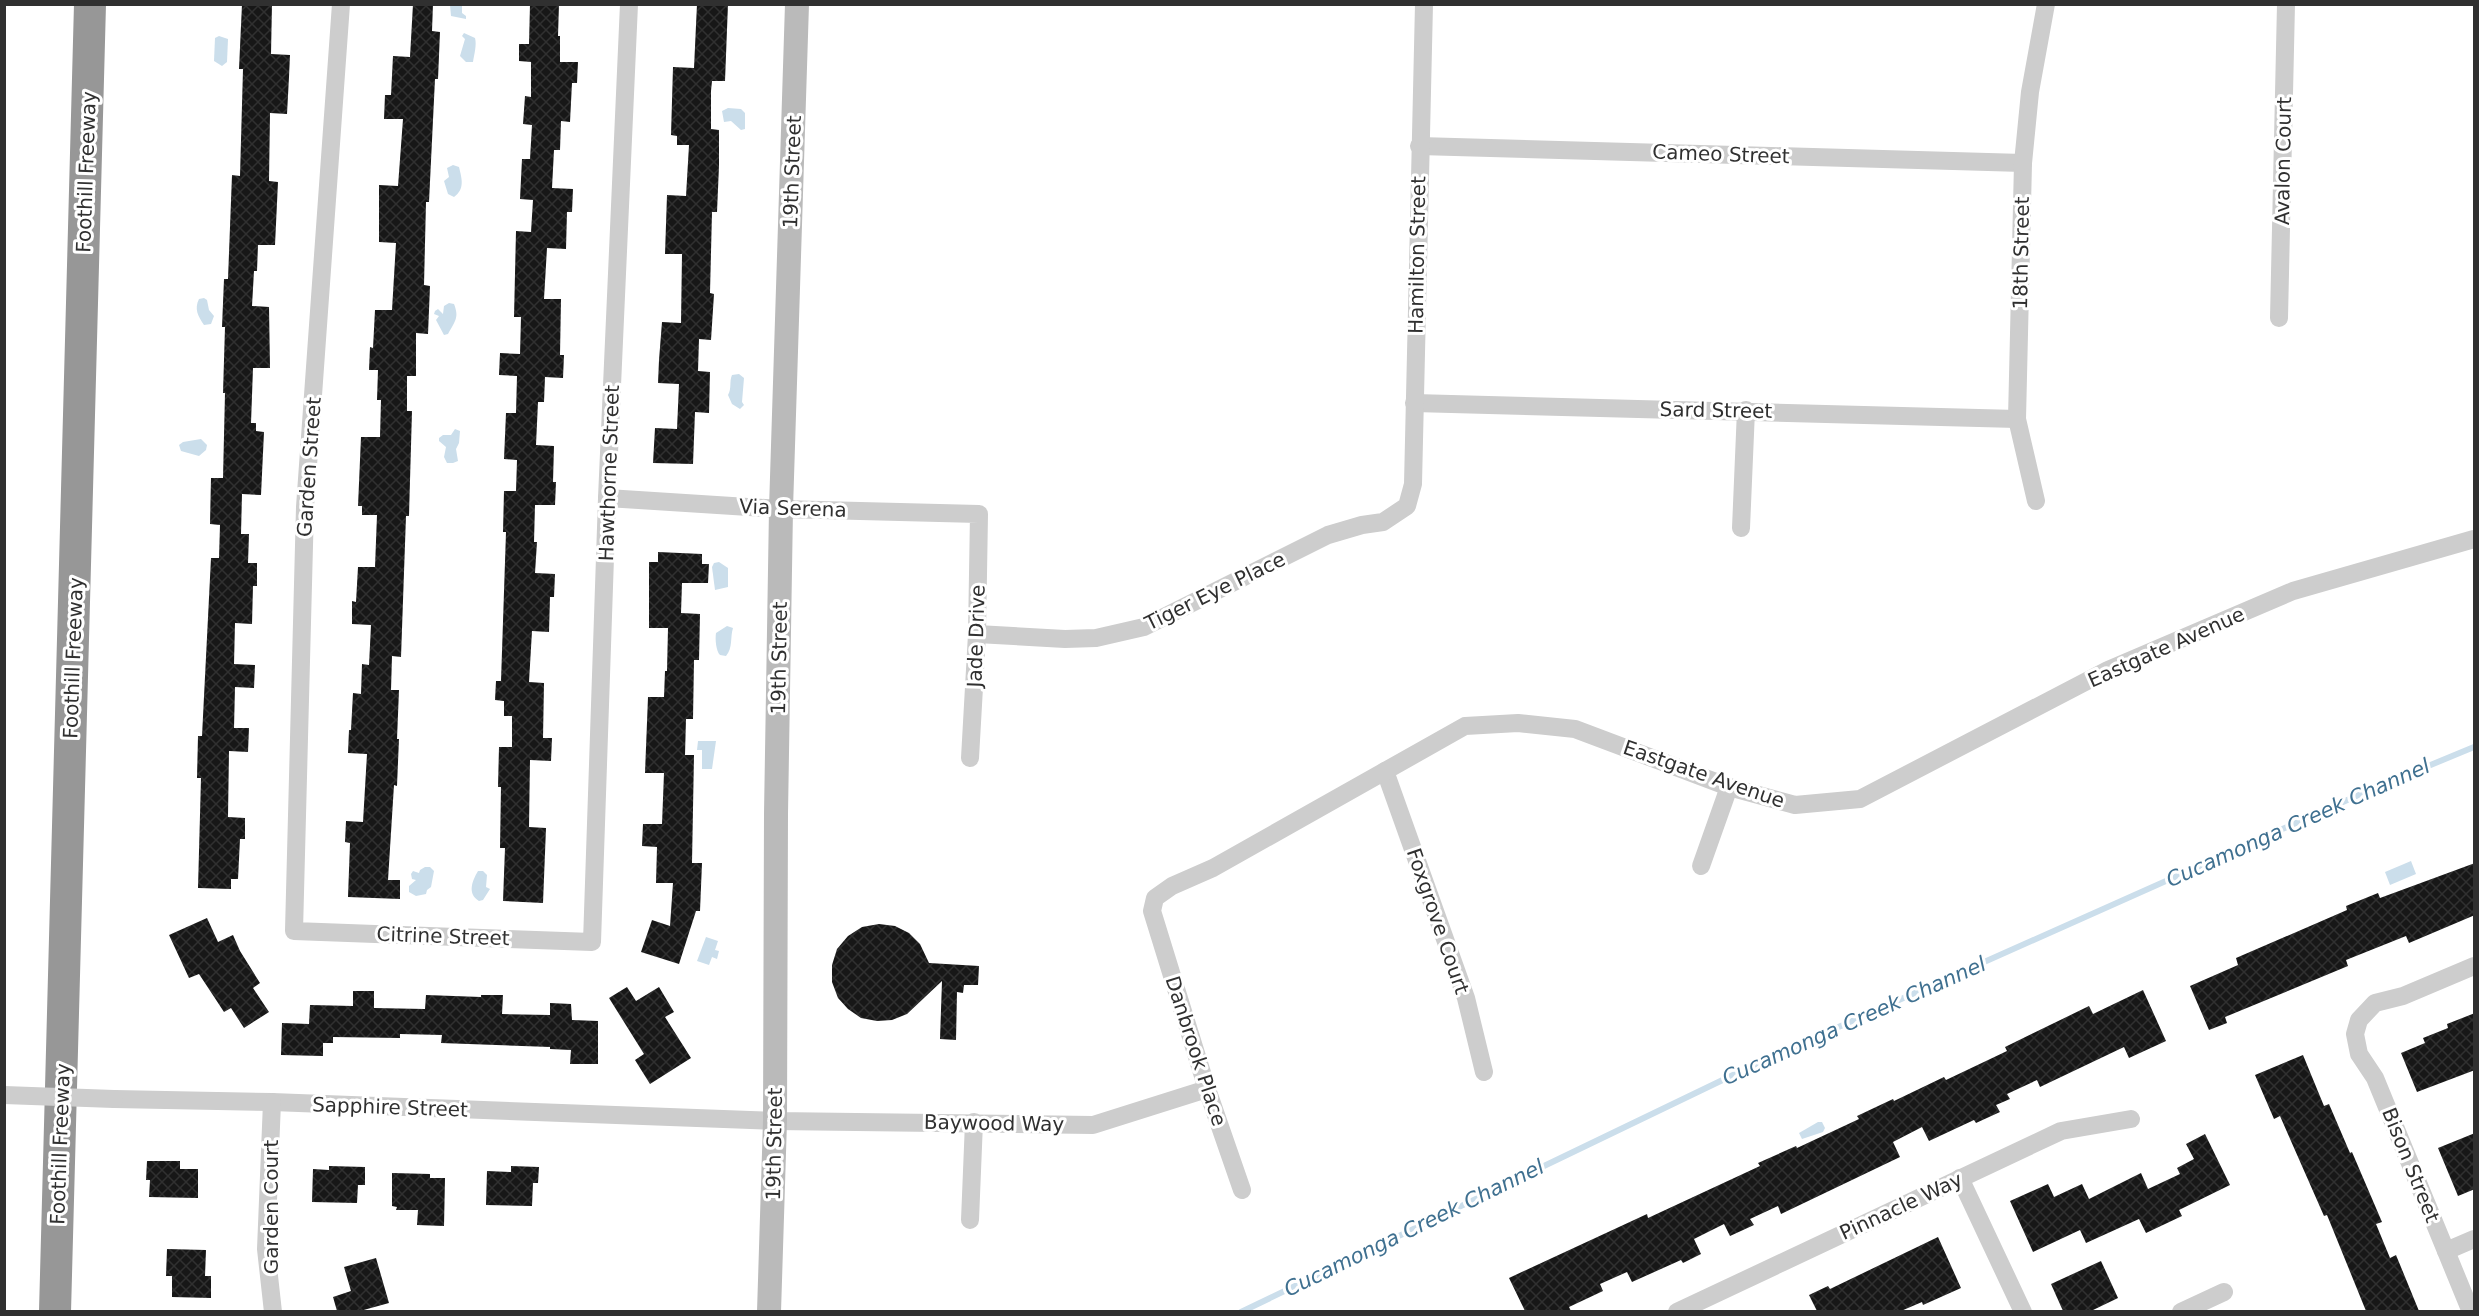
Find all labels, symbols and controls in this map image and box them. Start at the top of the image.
street label: Foothill Freeway [71,91,101,253]
street label: Avalon Court [2270,96,2296,225]
street label: 19th Street [778,115,806,229]
street label: Cameo Street [1652,140,1790,168]
street label: Hamilton Street [1404,176,1430,334]
street label: 18th Street [2008,196,2034,310]
street label: Hawthorne Street [594,384,624,562]
street label: Garden Street [292,396,326,538]
street label: Sard Street [1659,397,1773,423]
street label: Via Serena [739,494,847,522]
street label: Tiger Eye Place [1140,547,1289,636]
street label: Foothill Freeway [58,577,88,739]
street label: Jade Drive [962,584,990,690]
street label: 19th Street [766,601,792,715]
street label: Eastgate Avenue [2084,602,2248,692]
street label: Eastgate Avenue [1620,735,1788,813]
water label: Cucamonga Creek Channel [2162,754,2434,892]
street label: Foxgrove Court [1402,845,1474,997]
street label: Citrine Street [376,922,510,950]
water label: Cucamonga Creek Channel [1718,952,1990,1090]
street label: Danbrook Place [1160,973,1232,1129]
street label: Foothill Freeway [45,1063,75,1225]
street label: 19th Street [761,1087,787,1201]
street label: Sapphire Street [312,1092,468,1122]
street label: Bison Street [2377,1104,2445,1226]
street label: Baywood Way [924,1110,1064,1136]
street label: Garden Court [259,1140,283,1274]
water label: Cucamonga Creek Channel [1280,1154,1548,1301]
street label: Pinnacle Way [1836,1167,1966,1245]

